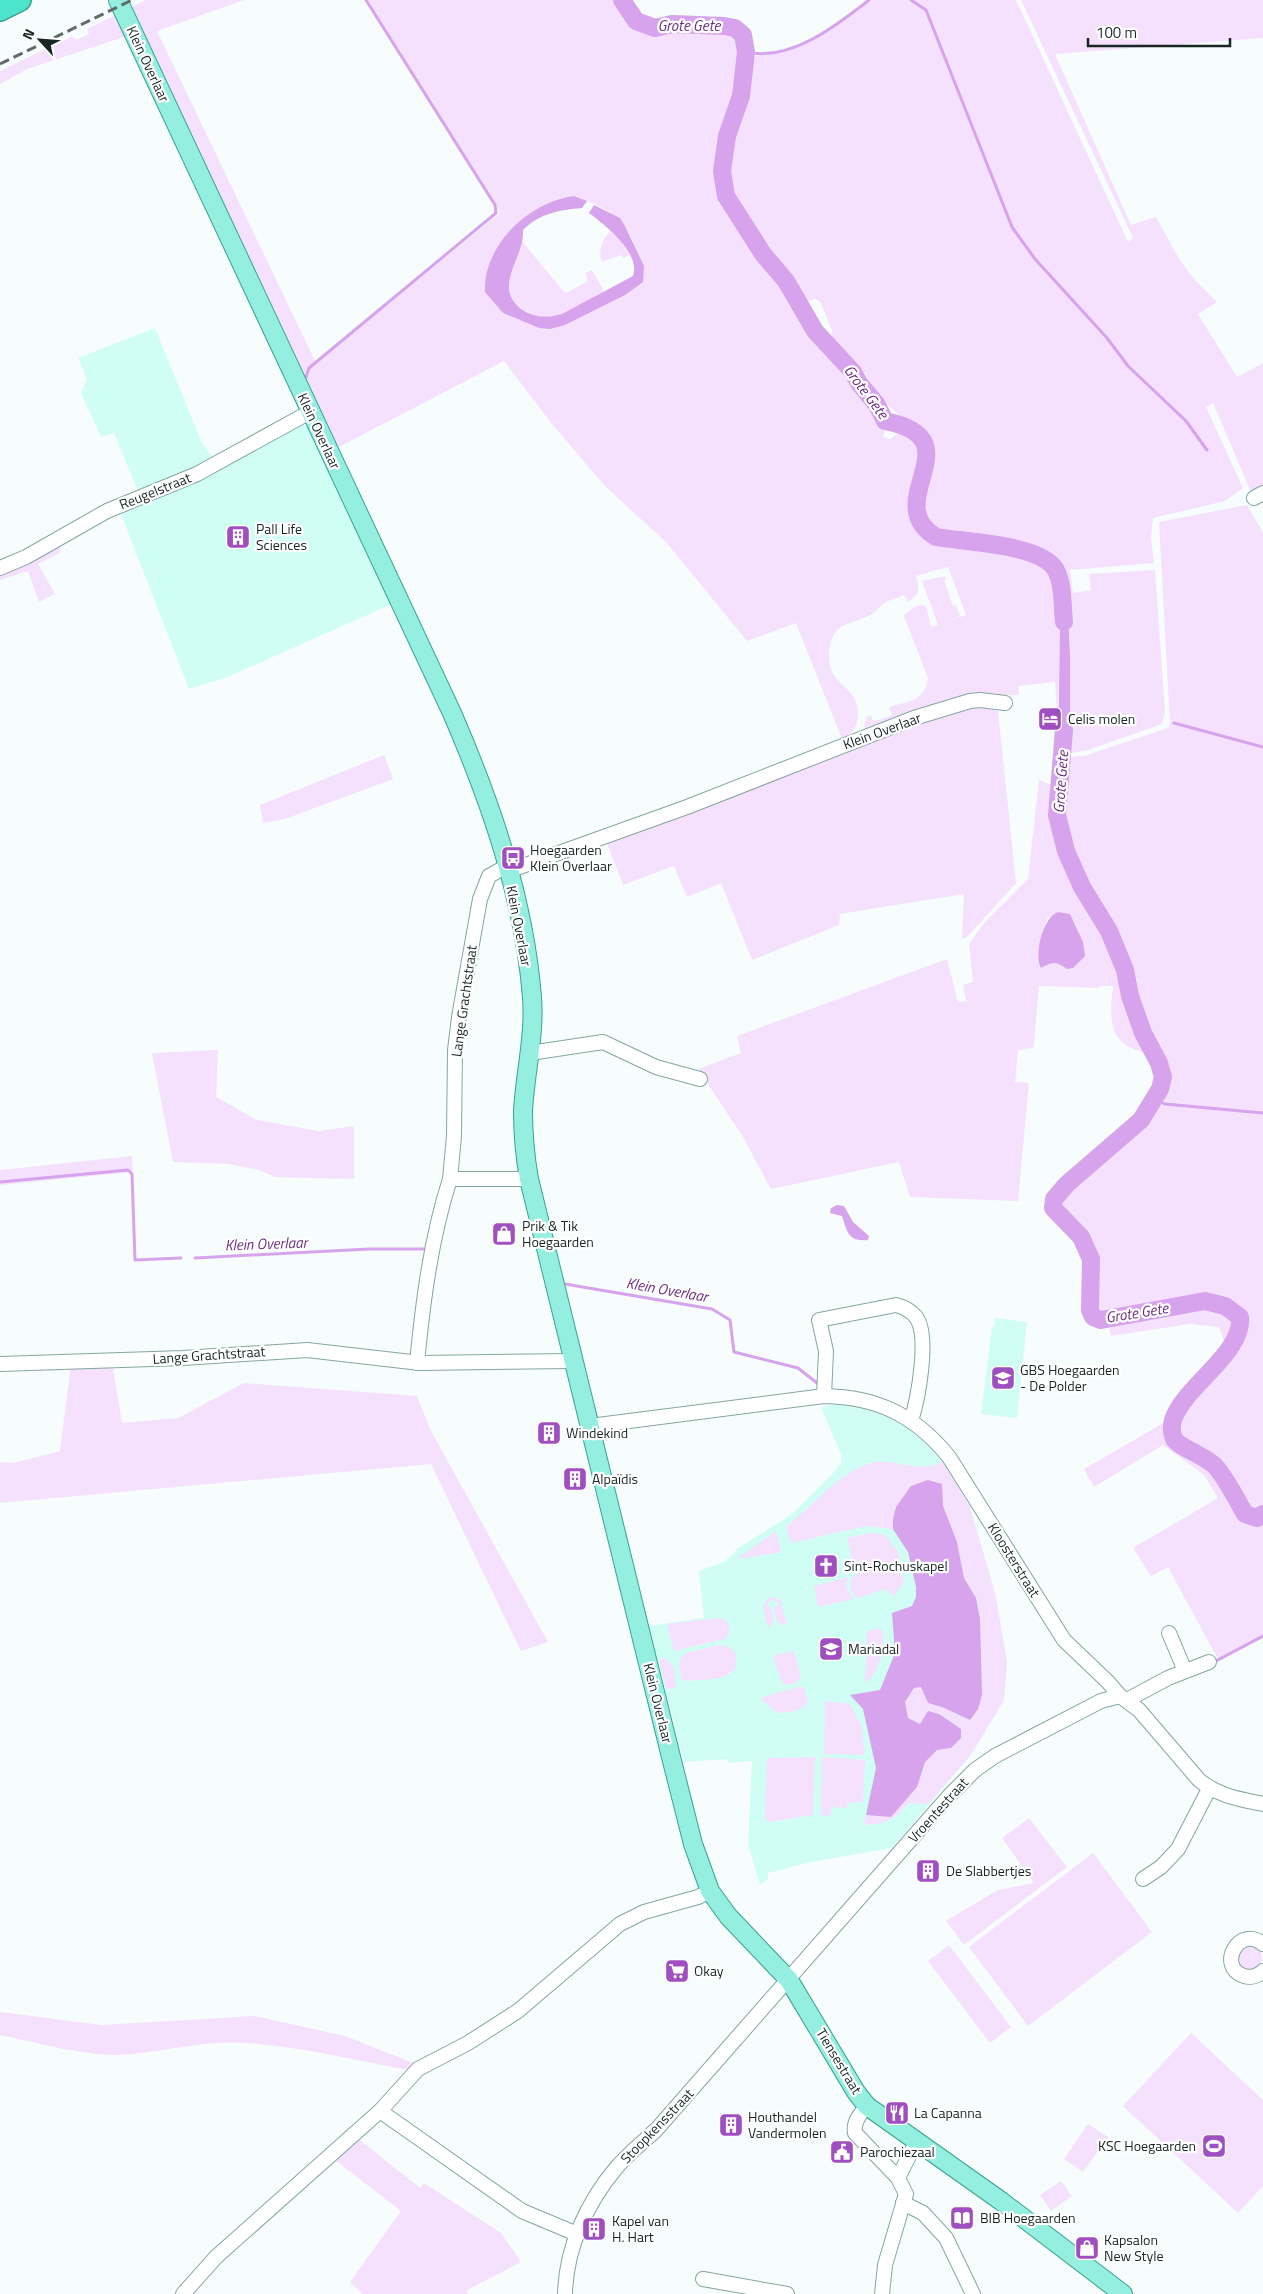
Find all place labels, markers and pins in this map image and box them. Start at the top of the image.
place label: Pall Life Sciences [256,518,307,555]
building icon: Pall Life Sciences [225,524,251,550]
hotel icon: Celis molen [1037,706,1063,732]
place label: Celis molen [1068,708,1135,729]
place label: Hoegaarden Klein Overlaar [530,839,612,876]
bus stop icon: Hoegaarden Klein Overlaar [500,845,526,871]
place label: Prik & Tik Hoegaarden [522,1215,594,1252]
shop icon: Prik & Tik Hoegaarden [491,1221,517,1247]
place label: GBS Hoegaarden - De Polder [1020,1359,1120,1396]
school or university icon: GBS Hoegaarden - De Polder [990,1365,1016,1391]
building icon: Windekind [536,1420,562,1446]
place label: Windekind [566,1422,628,1443]
building icon: Alpaïdis [562,1466,588,1492]
place label: Alpaïdis [592,1468,638,1489]
church icon: Sint-Rochuskapel [813,1553,839,1579]
place label: Sint-Rochuskapel [844,1555,948,1576]
school or university icon: Mariadal [818,1636,844,1662]
place label: Mariadal [848,1638,899,1659]
building icon: De Slabbertjes [915,1858,941,1884]
place label: De Slabbertjes [946,1860,1031,1881]
supermarket icon: Okay [664,1958,690,1984]
place label: Okay [694,1960,724,1981]
restaurant icon: La Capanna [884,2100,910,2126]
place label: La Capanna [914,2102,982,2123]
place label: Houthandel Vandermolen [748,2106,827,2143]
building icon: Houthandel Vandermolen [718,2112,744,2138]
sports icon: KSC Hoegaarden [1201,2133,1227,2159]
place label: KSC Hoegaarden [1098,2135,1196,2156]
public building icon: Parochiezaal [829,2139,855,2165]
place label: Parochiezaal [860,2141,935,2162]
library icon: BIB Hoegaarden [949,2205,975,2231]
place label: BIB Hoegaarden [980,2207,1076,2228]
place label: Kapel van H. Hart [612,2210,669,2247]
building icon: Kapel van H. Hart [581,2216,607,2242]
place label: Kapsalon New Style [1104,2229,1164,2266]
shop icon: Kapsalon New Style [1074,2235,1100,2261]

